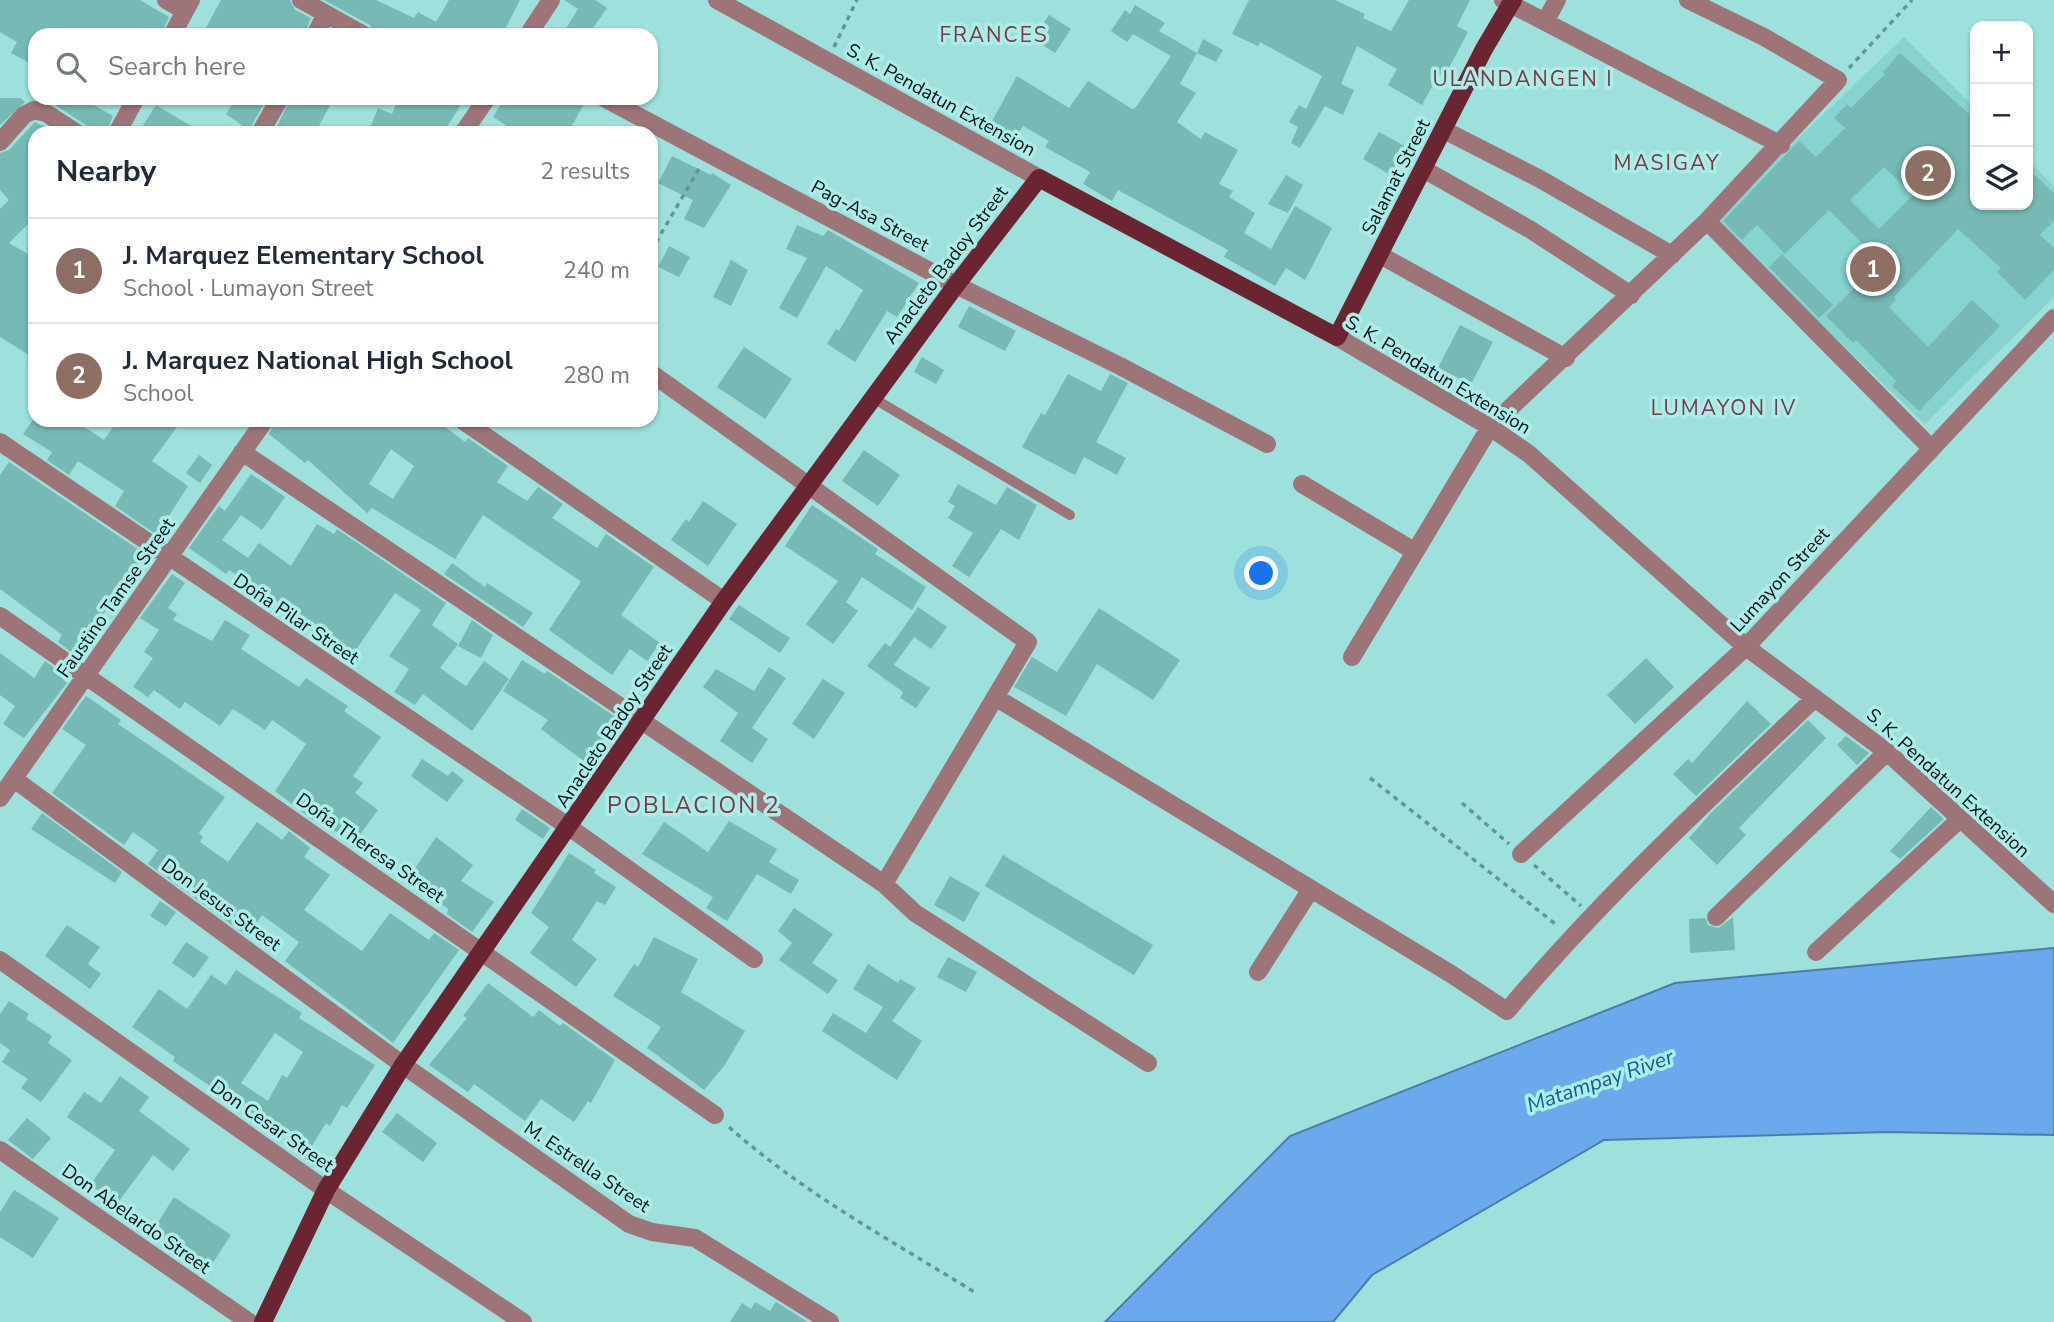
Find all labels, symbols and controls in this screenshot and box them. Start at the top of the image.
district label: FRANCES [939,21,1049,49]
map controls [1970,21,2033,210]
button: + [1970,21,2033,84]
search box [28,28,658,105]
street label: S. K. Pendatun Extension [842,37,1040,163]
icon: search [52,48,90,86]
text: Search here [108,49,246,84]
district label: ULANDANGEN I [1432,65,1614,93]
button: − [1970,84,2033,147]
street label: Salamat Street [1356,114,1437,240]
pin: 2 [1905,147,1951,199]
button: layers [1970,147,2033,210]
district label: MASIGAY [1613,149,1721,177]
text: Nearby [56,151,156,192]
text: 2 results [540,156,630,187]
street label: Pag-Asa Street [806,174,934,258]
street label: Anacleto Badoy Street [878,180,1014,350]
text: J. Marquez Elementary School [123,238,484,273]
pin: 1 [1850,243,1896,295]
text: 1 [72,255,86,286]
text: 240 m [563,255,630,286]
text: School · Lumayon Street [123,273,373,304]
street label: S. K. Pendatun Extension [1340,309,1536,441]
text: J. Marquez National High School [123,343,513,378]
text: 2 [72,360,86,391]
text: 280 m [563,360,630,391]
text: School [123,378,193,409]
district label: LUMAYON IV [1651,394,1797,422]
street label: Faustino Tamse Street [51,513,181,683]
street label: Lumayon Street [1725,522,1836,638]
your location [1244,556,1278,590]
street label: Doña Pilar Street [228,567,364,671]
street label: Anacleto Badoy Street [550,639,679,813]
street label: S. K. Pendatun Extension [1860,702,2036,864]
street label: Doña Theresa Street [291,787,450,909]
district label: POBLACION 2 [607,790,781,821]
street label: Don Jesus Street [156,853,286,958]
water label: Matampay River [1523,1043,1677,1119]
street label: Don Cesar Street [205,1074,339,1179]
street label: M. Estrella Street [519,1115,655,1219]
street label: Don Abelardo Street [56,1158,216,1280]

